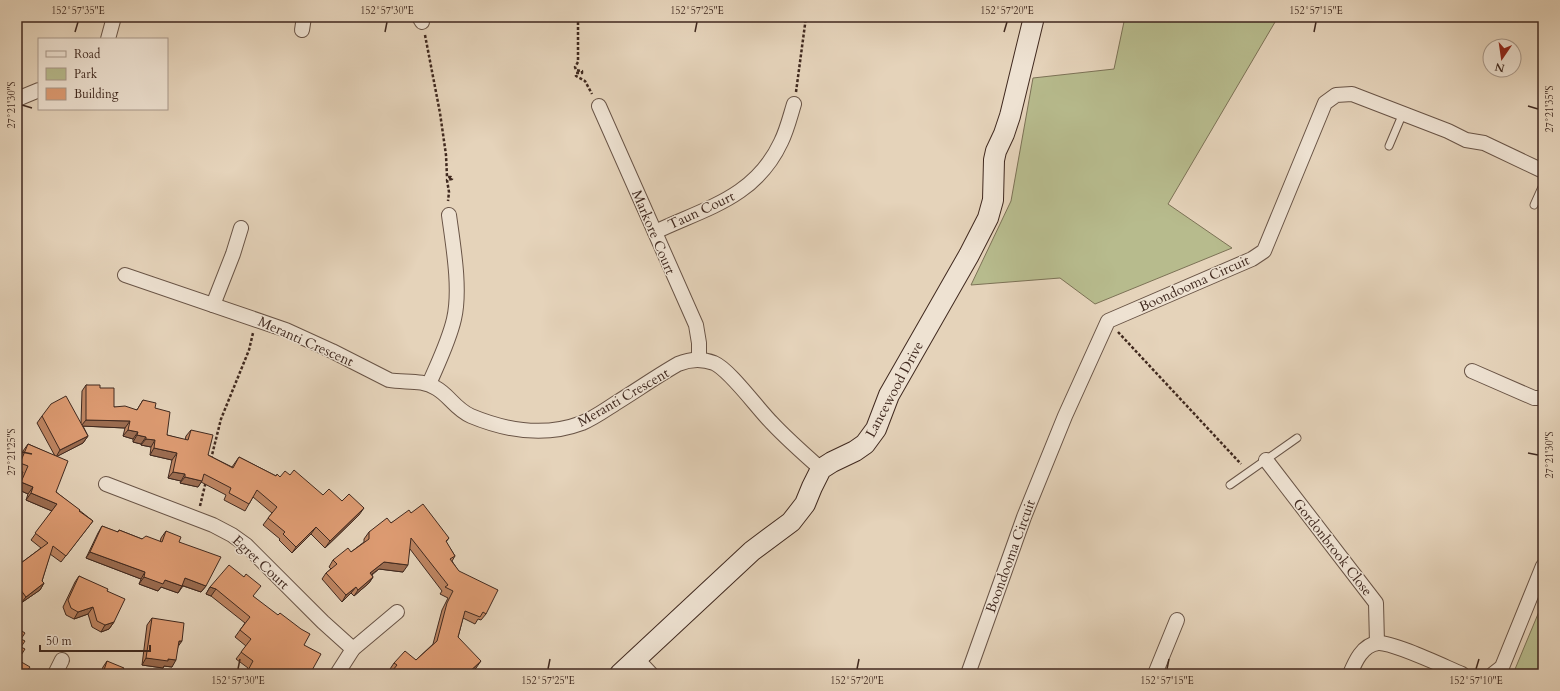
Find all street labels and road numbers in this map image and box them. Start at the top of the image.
street label: Markore Court [627,187,680,278]
street label: Taun Court [665,187,738,234]
street label: Boondooma Circuit [1136,250,1253,316]
street label: Meranti Crescent [255,312,357,371]
street label: Lancewood Drive [861,338,928,441]
street label: Meranti Crescent [574,363,673,431]
street label: Gordonbrook Close [1289,495,1377,600]
street label: Boondooma Circuit [981,496,1040,615]
street label: Egret Court [228,531,294,594]

